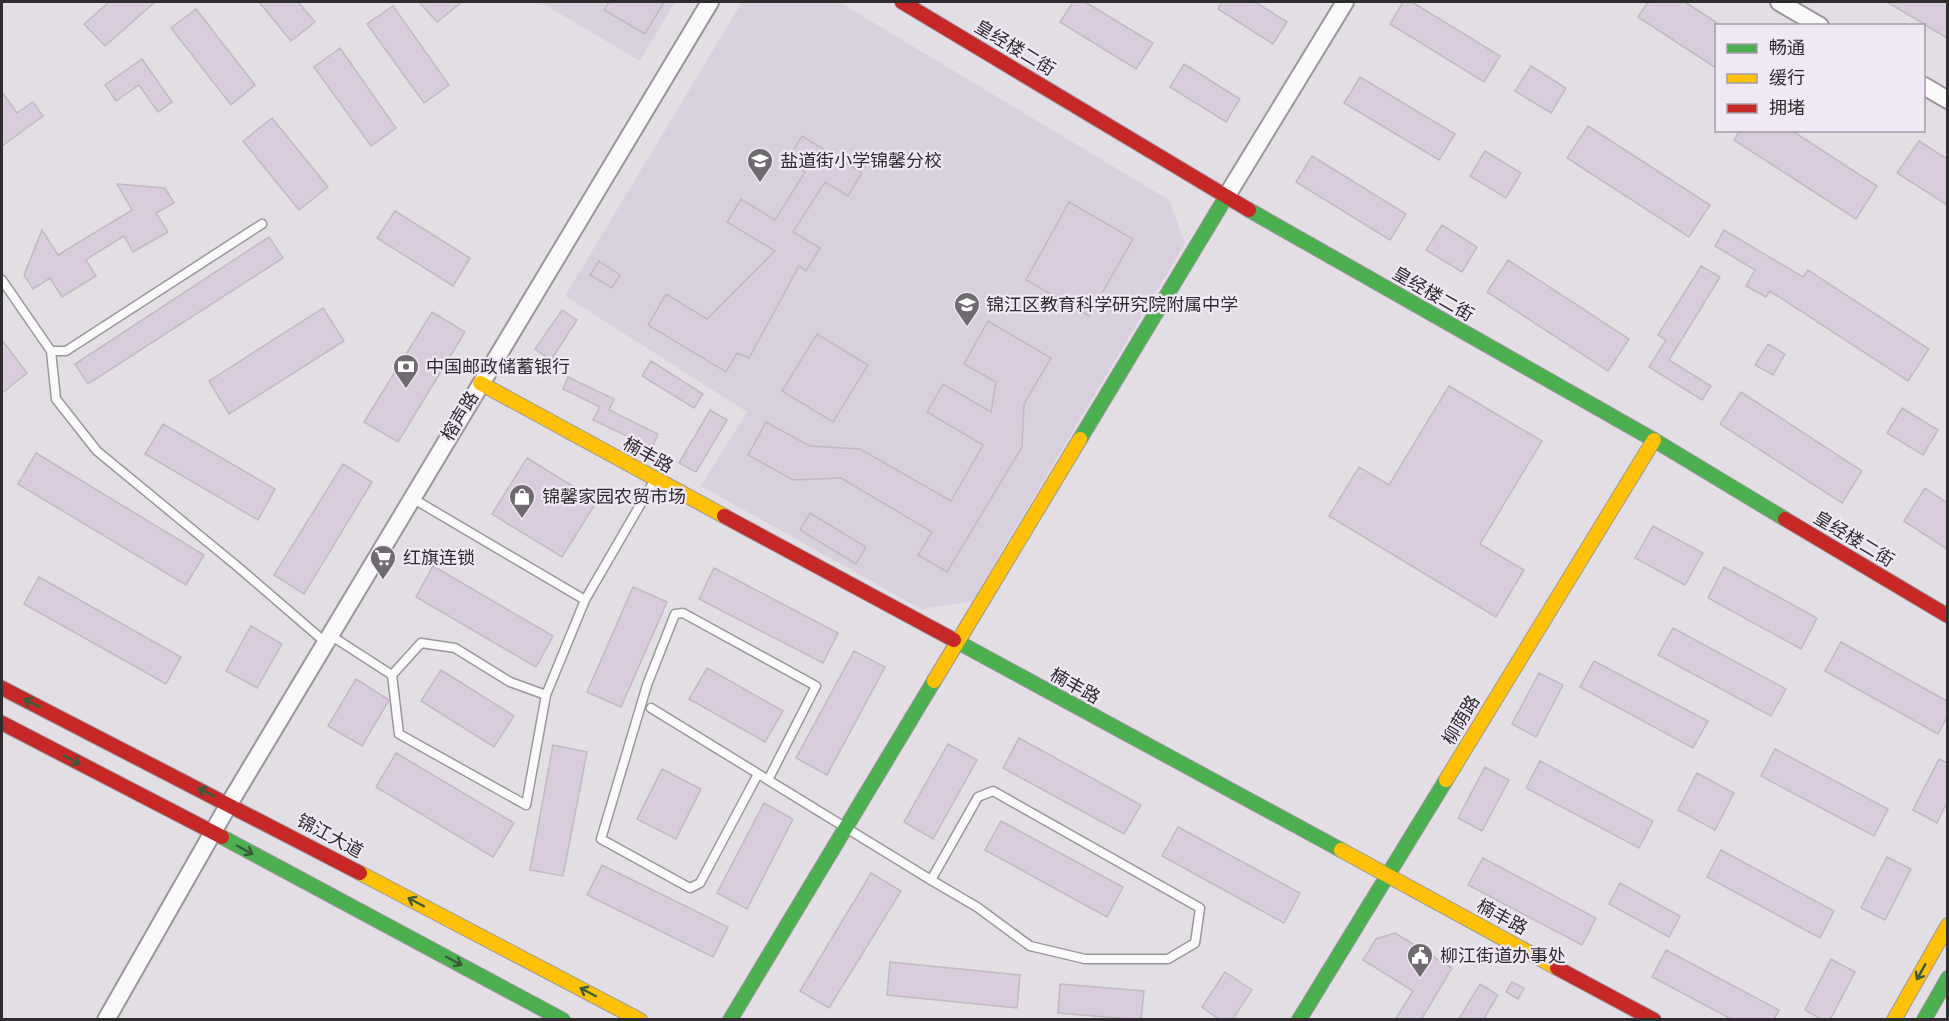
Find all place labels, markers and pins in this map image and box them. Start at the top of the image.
school or university icon: 盐道街小学锦馨分校 [745,146,775,184]
place label: 盐道街小学锦馨分校 [780,150,942,172]
school or university icon: 锦江区教育科学研究院附属中学 [952,290,982,328]
place label: 锦江区教育科学研究院附属中学 [986,294,1238,316]
bank icon: 中国邮政储蓄银行 [391,352,421,390]
place label: 中国邮政储蓄银行 [426,356,570,378]
shop icon: 锦馨家园农贸市场 [507,482,537,520]
place label: 锦馨家园农贸市场 [542,486,686,508]
supermarket icon: 红旗连锁 [368,543,398,581]
place label: 红旗连锁 [403,547,475,569]
public building icon: 柳江街道办事处 [1405,941,1435,979]
place label: 柳江街道办事处 [1440,945,1566,967]

